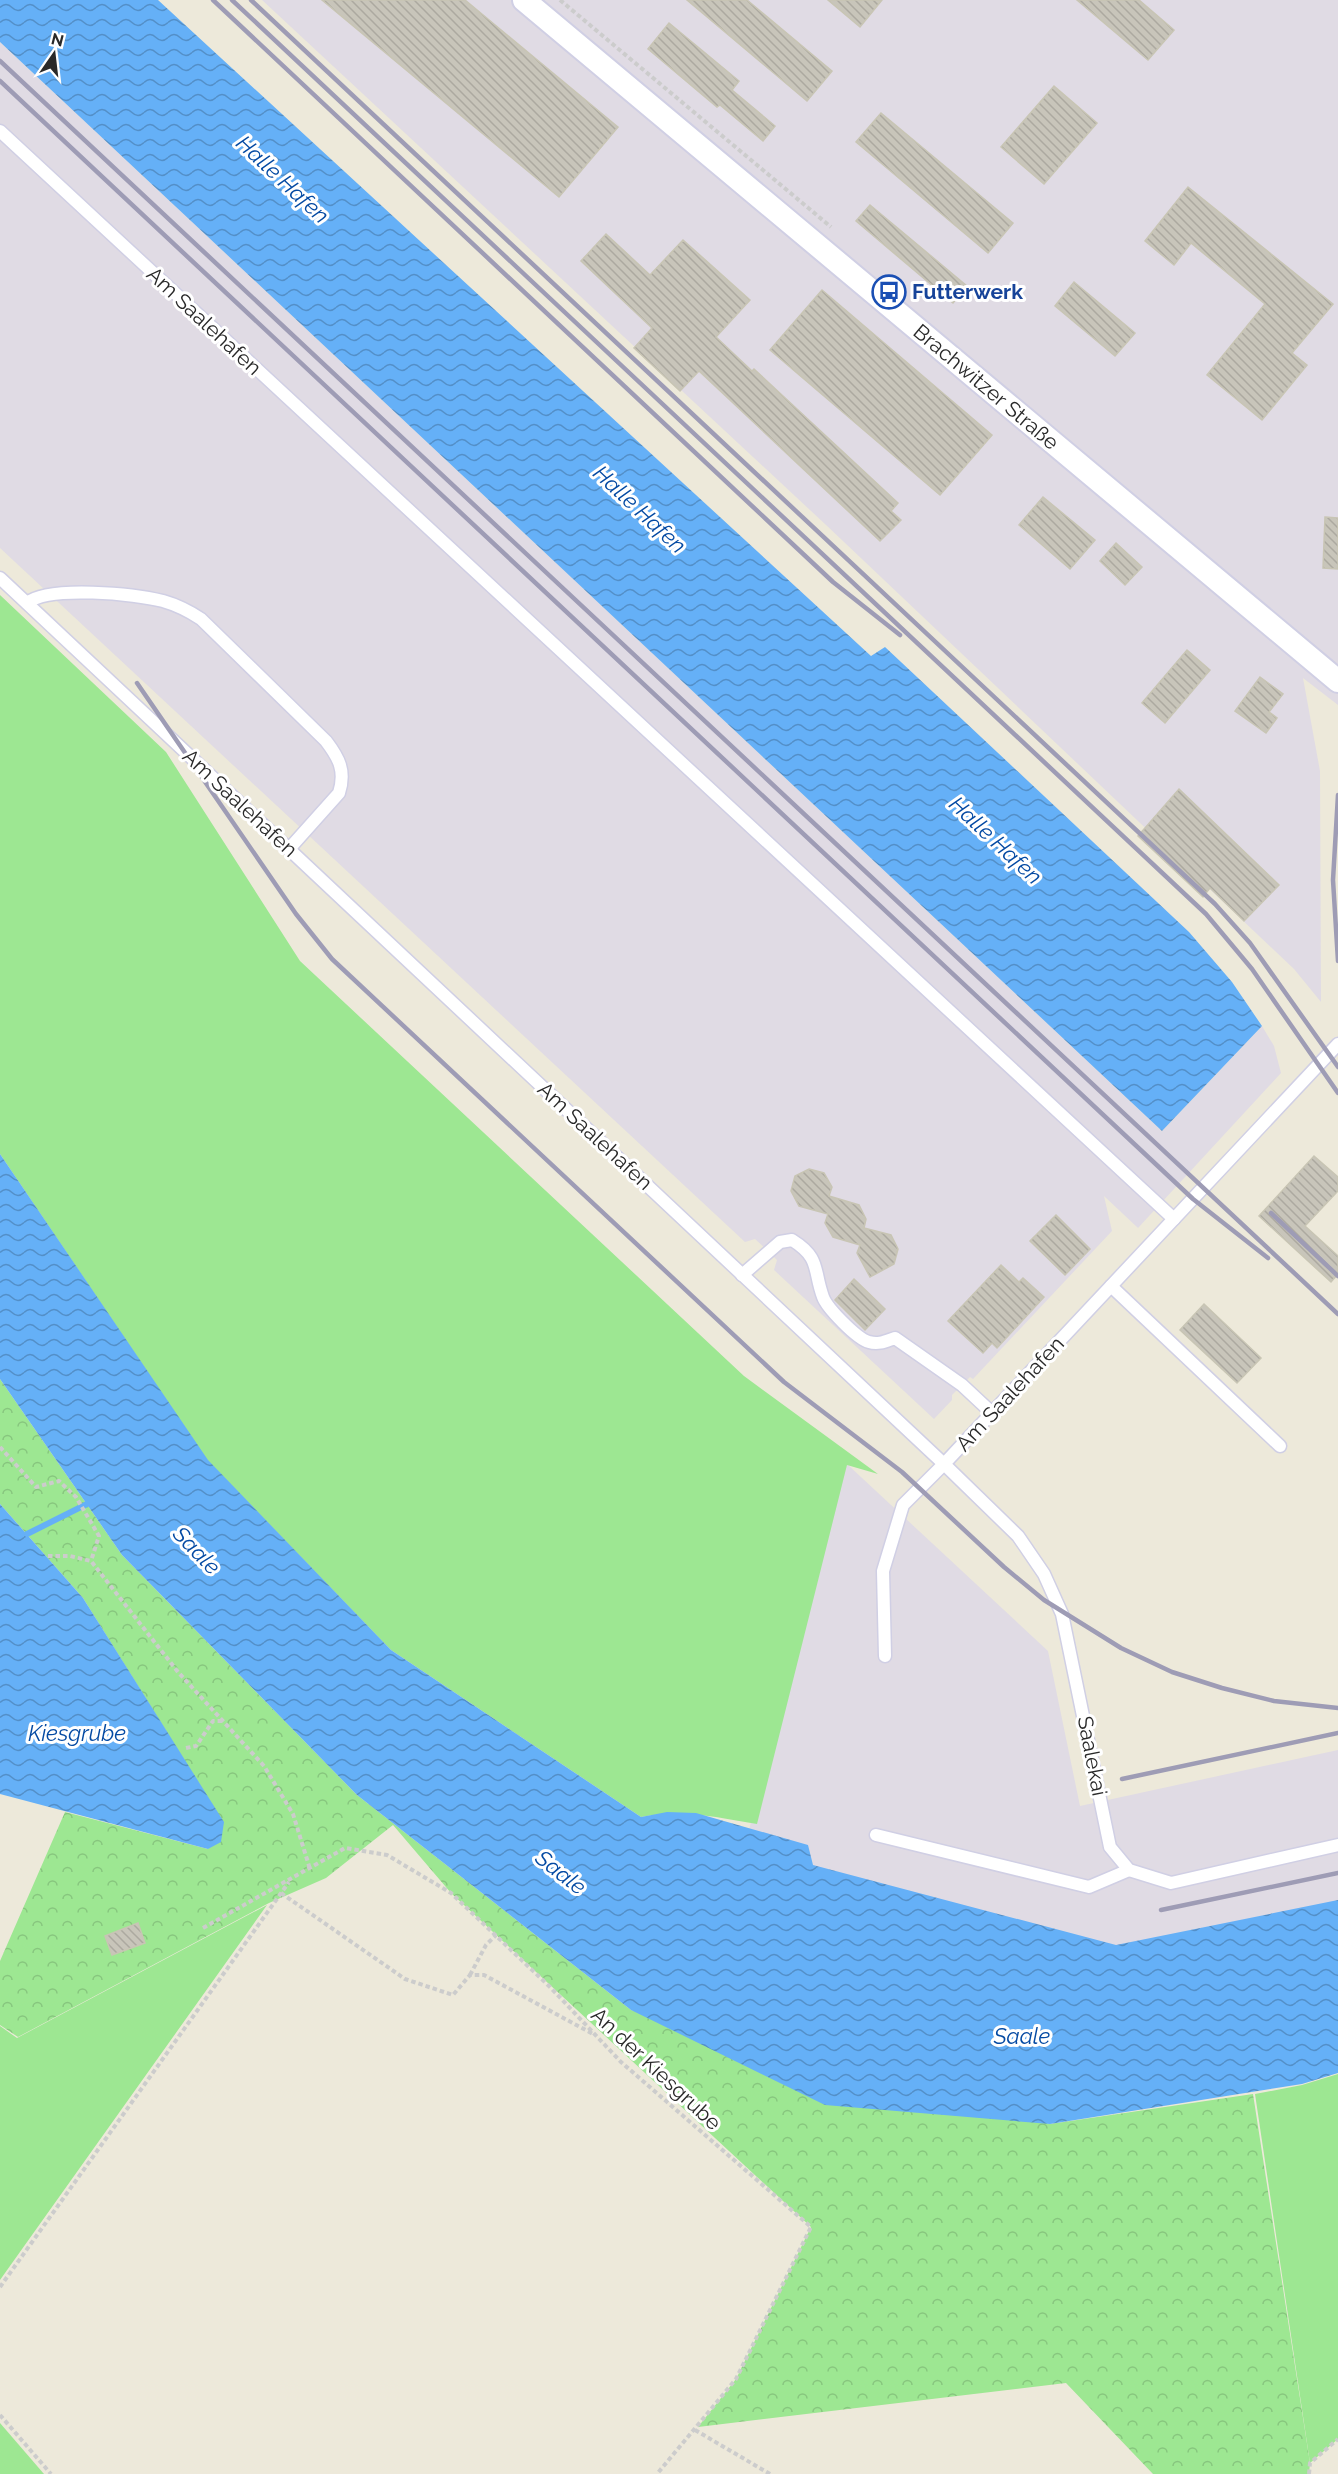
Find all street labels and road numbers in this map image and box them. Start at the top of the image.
street label: Am Saalehafen [142,261,267,380]
street label: Brachwitzer Straße [909,319,1064,455]
street label: Am Saalehafen [178,743,303,862]
street label: Am Saalehafen [533,1076,658,1195]
street label: Am Saalehafen [950,1331,1069,1456]
street label: Saalekai [1073,1714,1112,1798]
street label: An der Kiesgrube [586,2002,726,2135]

